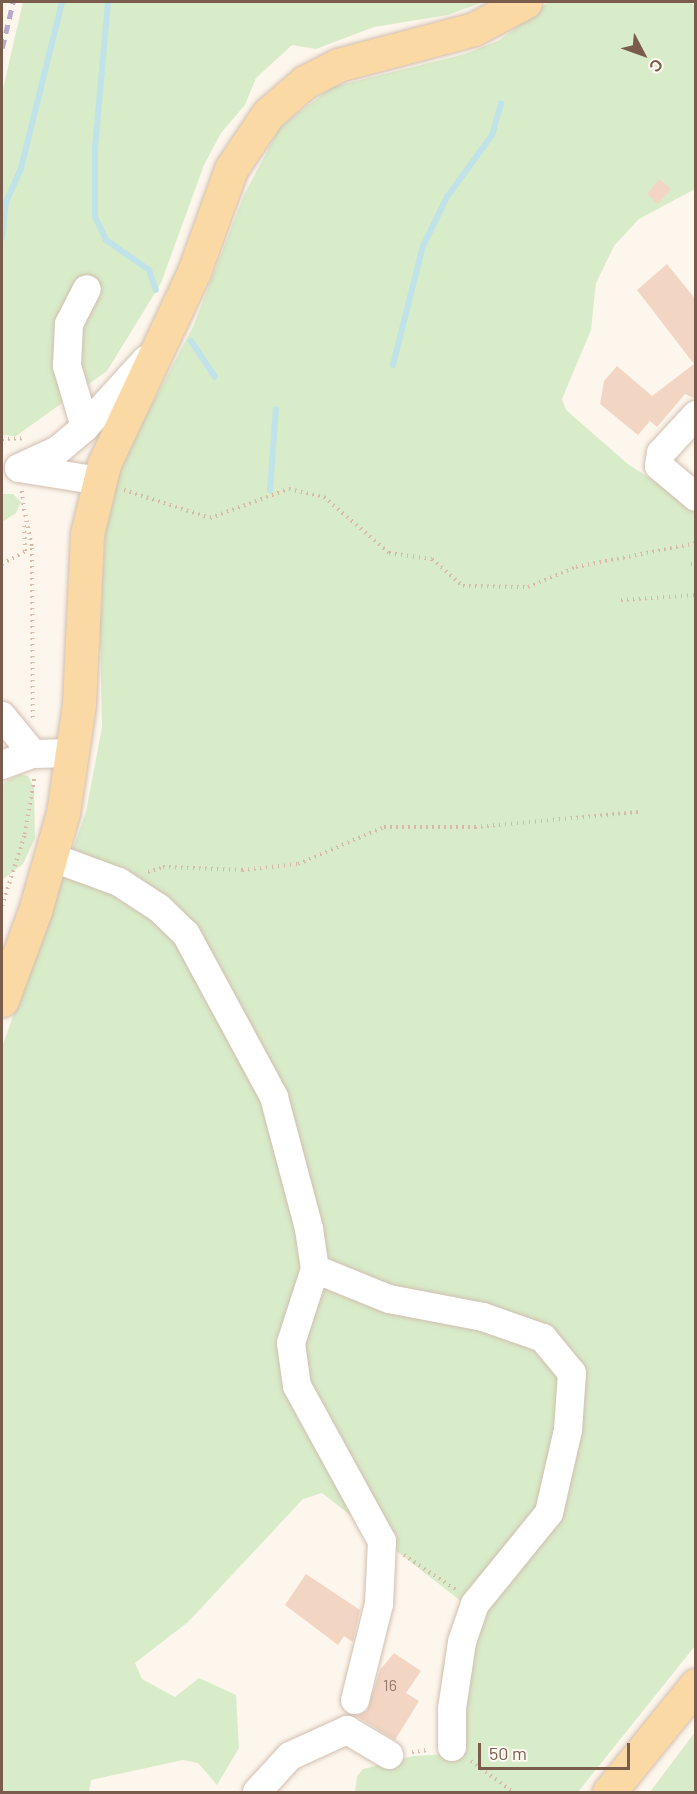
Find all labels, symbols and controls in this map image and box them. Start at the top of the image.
north arrow [613,24,673,84]
text: С [646,56,668,77]
house number: 16 [383,1675,397,1695]
scale bar [481,1731,632,1769]
text: 50 m [489,1742,527,1764]

